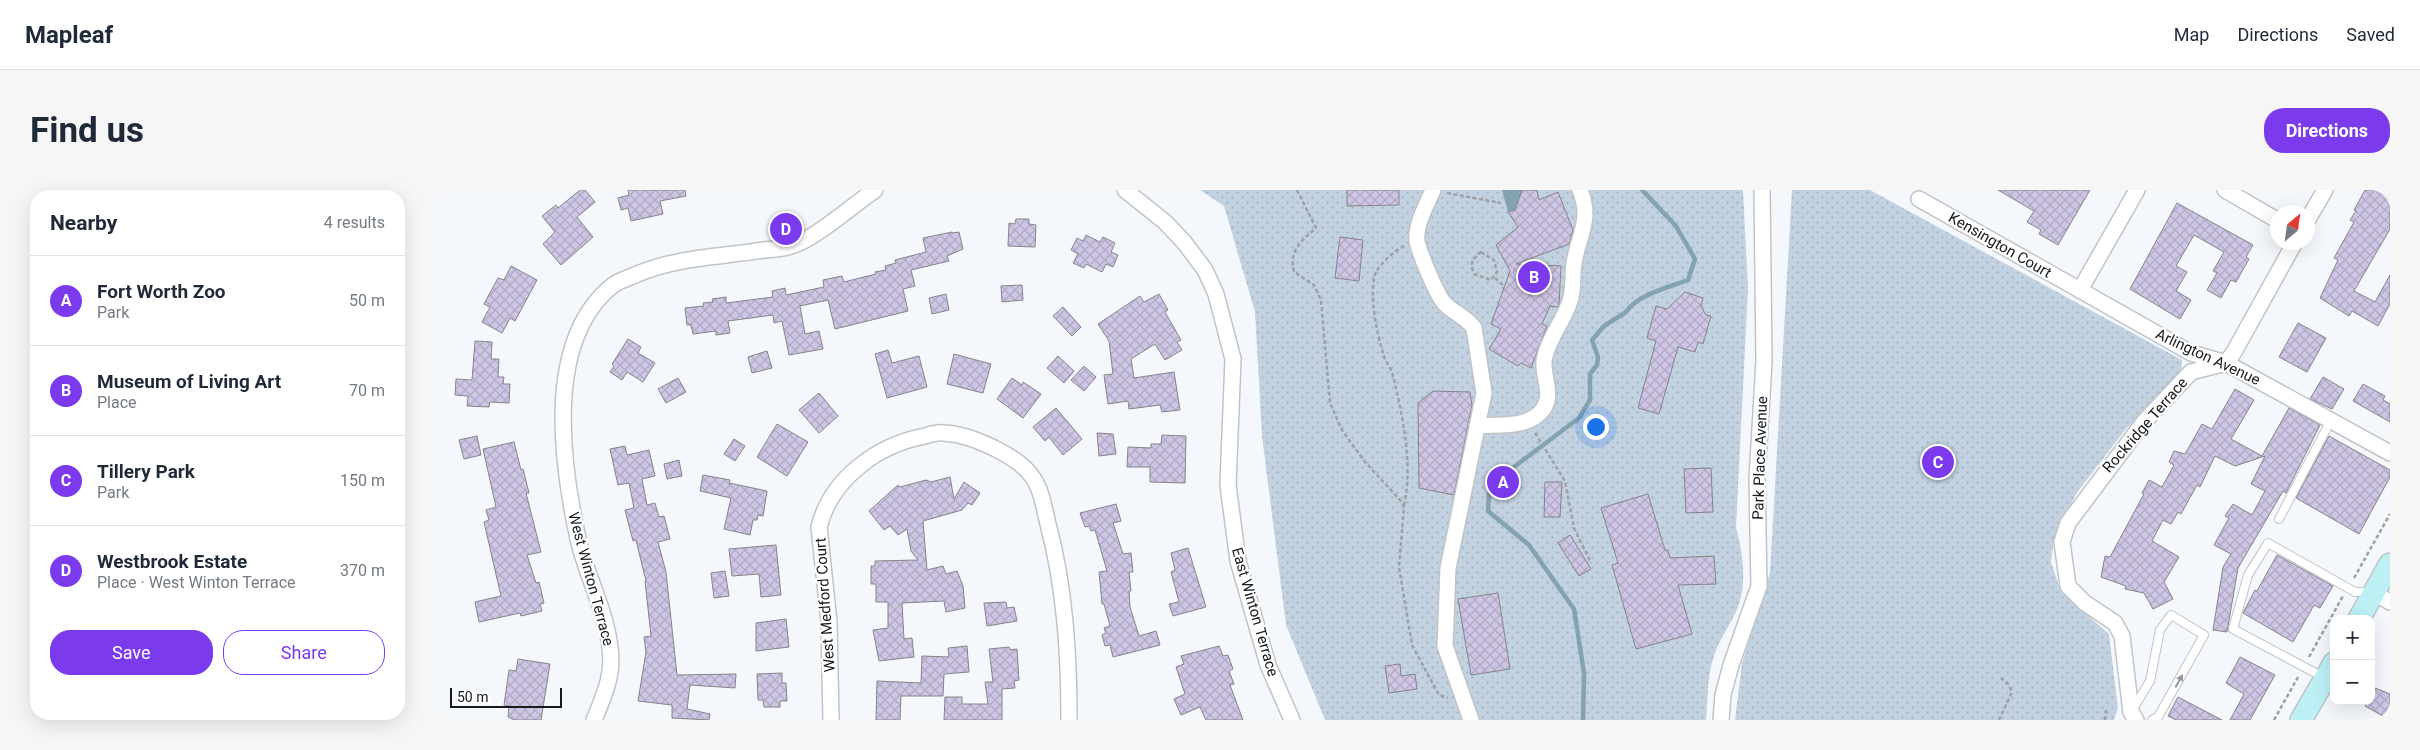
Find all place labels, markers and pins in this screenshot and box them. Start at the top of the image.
pin: D [770,210,802,248]
pin: B [1518,258,1550,296]
pin: C [1922,443,1954,481]
pin: A [1487,463,1519,501]

